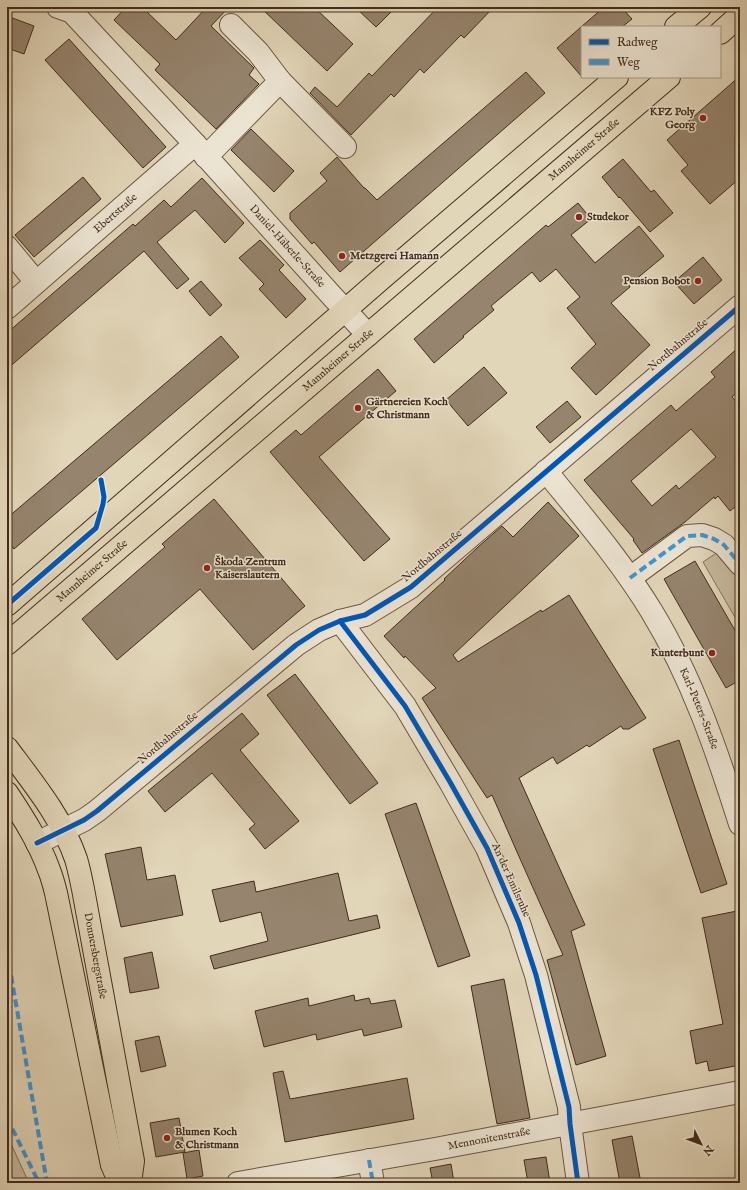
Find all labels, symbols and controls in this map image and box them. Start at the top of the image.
legend [581,26,721,78]
text: Radweg [617,35,658,50]
text: Weg [617,55,640,70]
place label: KFZ Poly Georg [650,105,696,132]
marker: KFZ Poly Georg [698,113,708,123]
street label: Mannheimer Straße [546,115,623,184]
street label: Ebertstraße [91,190,140,236]
street label: Daniel-Häberle-Straße [246,202,328,291]
place label: Studekor [587,210,630,224]
marker: Studekor [574,212,584,222]
place label: Metzgerei Hamann [350,249,439,263]
marker: Metzgerei Hamann [337,251,347,261]
place label: Pension Bobot [623,274,690,288]
marker: Pension Bobot [693,276,703,286]
street label: Nordbahnstraße [645,316,711,374]
street label: Mannheimer Straße [300,326,377,395]
place label: Gärtnereien Koch & Christmann [366,395,448,422]
marker: Gärtnereien Koch & Christmann [353,403,363,413]
street label: Nordbahnstraße [399,527,465,585]
street label: Mannheimer Straße [53,537,131,606]
place label: Škoda Zentrum Kaiserslautern [215,555,286,582]
marker: Škoda Zentrum Kaiserslautern [202,563,212,573]
place label: Kunterbunt [651,646,704,660]
marker: Kunterbunt [707,648,717,658]
street label: Karl-Peters-Straße [676,665,722,751]
street label: Nordbahnstraße [135,709,201,767]
street label: An der Emilsruhe [488,840,534,919]
street label: Donnersbergstraße [80,911,110,1000]
street label: Mennonitenstraße [447,1124,532,1153]
north arrow [681,1124,721,1164]
place label: Blumen Koch & Christmann [175,1125,239,1152]
marker: Blumen Koch & Christmann [162,1133,172,1143]
text: N [699,1141,717,1159]

